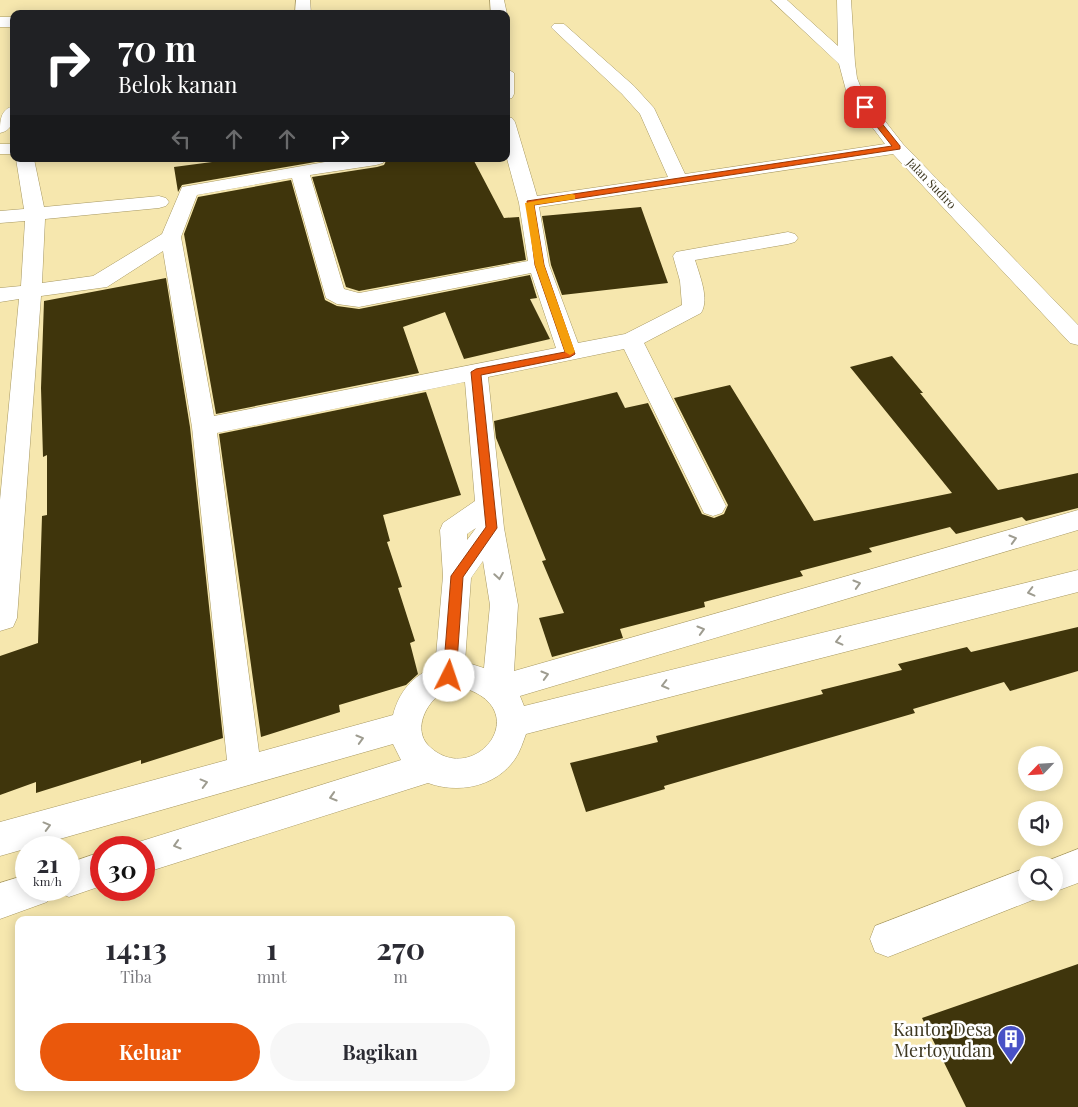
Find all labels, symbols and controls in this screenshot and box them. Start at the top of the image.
text: 70 m [118,24,196,71]
icon: right [35,30,100,95]
text: Belok kanan [118,69,237,99]
pin [844,86,886,128]
icon: arrive [851,93,879,121]
icon: left [167,125,195,153]
icon: ahead [220,125,248,153]
icon: ahead [273,125,301,153]
icon: right [326,125,354,153]
street label: Jalan Sudiro [903,153,961,212]
one-way arrow [1008,534,1017,544]
one-way arrow [494,571,504,580]
one-way arrow [852,580,861,590]
one-way arrow [1027,587,1035,597]
one-way arrow [696,625,705,635]
one-way arrow [835,635,844,646]
position arrow [422,649,474,701]
one-way arrow [540,671,549,681]
one-way arrow [661,679,669,689]
one-way arrow [355,734,364,744]
north arrow [1018,746,1062,791]
map controls [1018,746,1063,901]
one-way arrow [199,779,207,789]
one-way arrow [329,791,337,801]
button: sound [1018,801,1063,846]
one-way arrow [42,822,51,832]
speed limit sign: 30 [90,836,155,901]
one-way arrow [174,840,182,850]
text: 21 [36,846,59,879]
button: search [1018,856,1063,901]
text: km/h [33,873,62,889]
text: 14:13 [105,928,167,968]
text: 1 [266,928,277,968]
text: 270 [376,928,425,968]
text: Tiba [120,966,152,987]
text: mnt [257,966,286,987]
text: m [394,966,408,987]
place label: Kantor Desa Mertoyudan [893,1017,992,1062]
button: Keluar [40,1023,260,1081]
button: Bagikan [270,1023,490,1081]
building icon: Kantor Desa Mertoyudan [996,1024,1026,1063]

